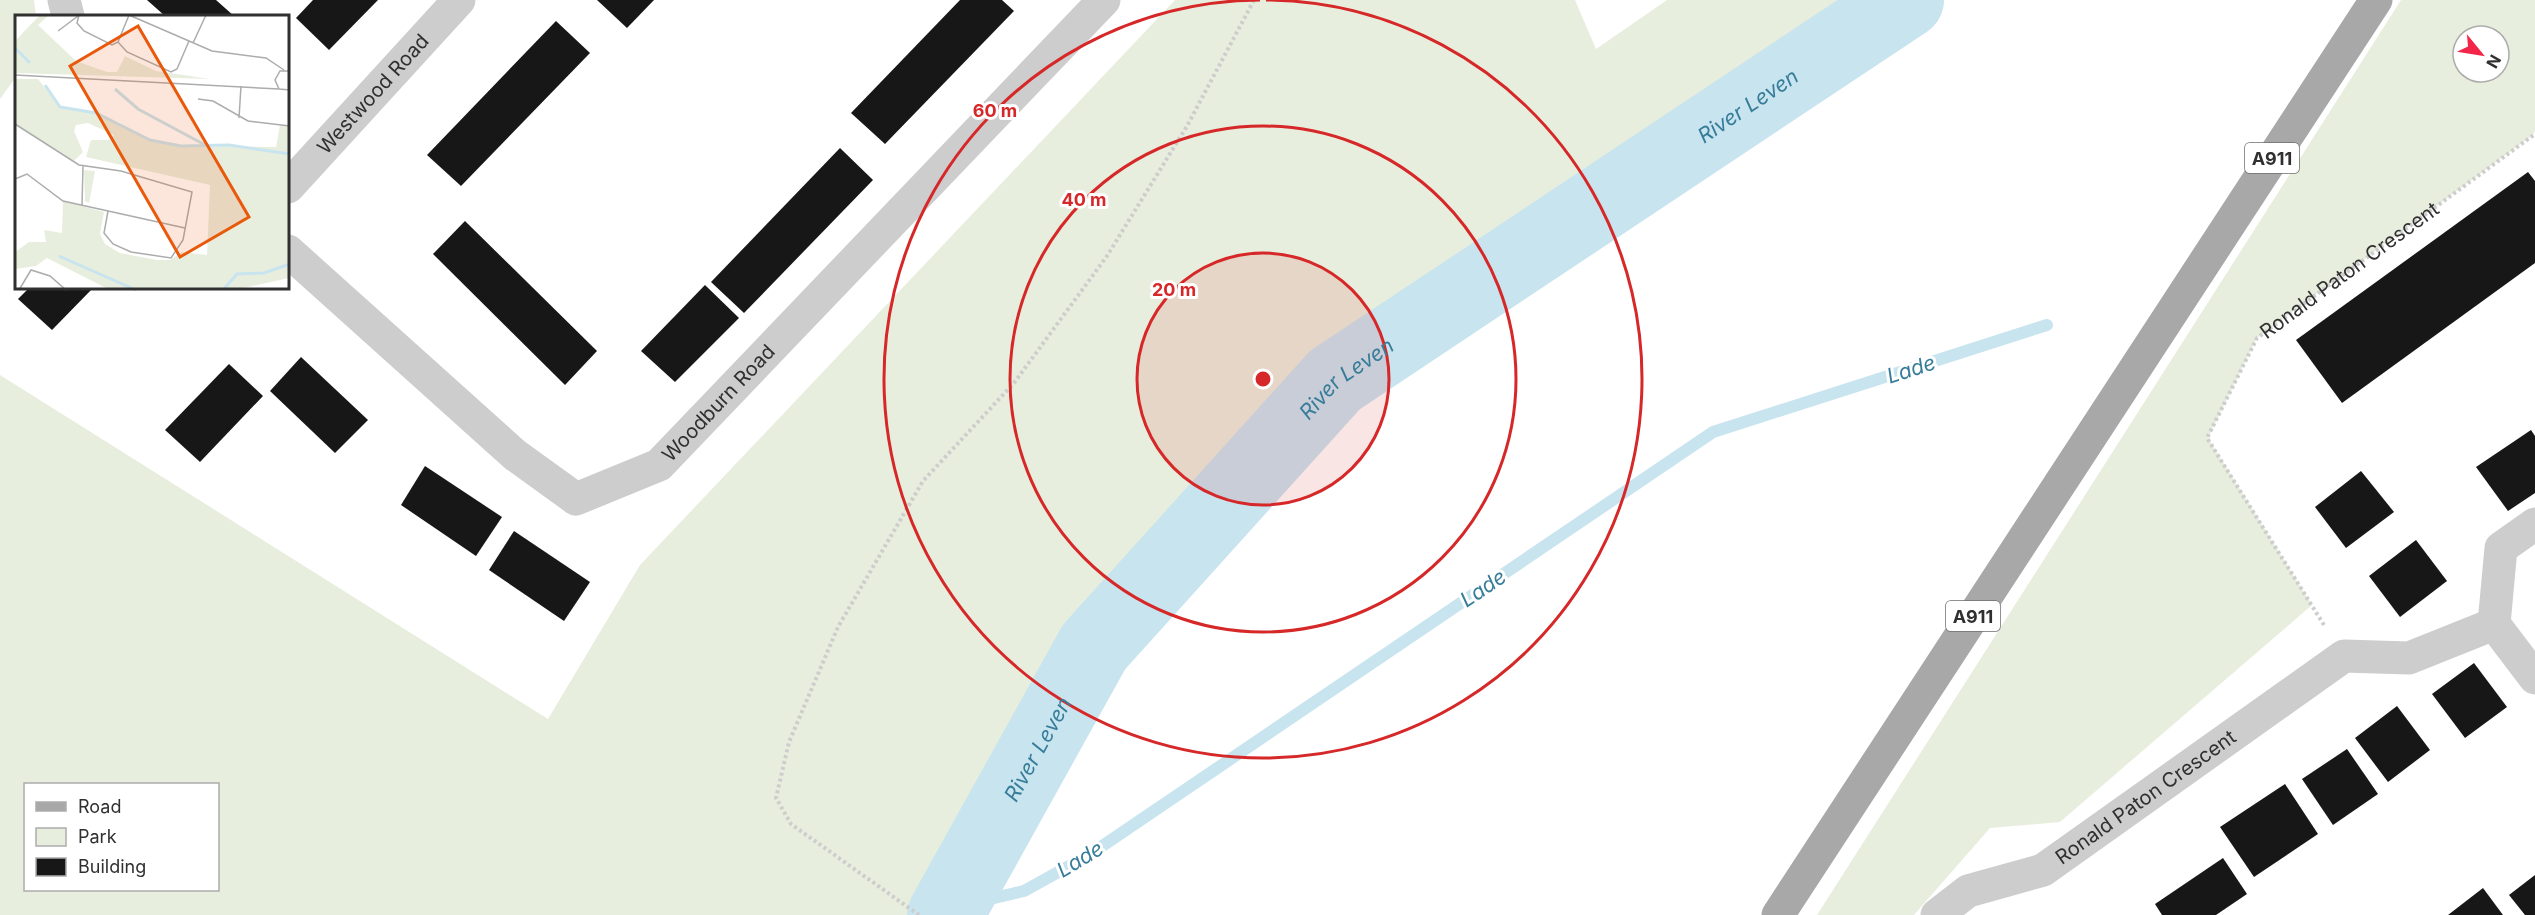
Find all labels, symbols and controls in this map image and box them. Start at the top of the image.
inset map [15,15,290,290]
north arrow [2451,24,2511,84]
street label: Westwood Road [312,29,434,159]
text: N [2482,51,2506,72]
water label: River Leven [1693,63,1803,148]
text: 60 m [973,100,1017,121]
road number: A911 [2245,143,2299,173]
text: 40 m [1062,189,1107,210]
street label: Ronald Paton Crescent [2255,196,2444,344]
text: 20 m [1152,279,1196,300]
water label: River Leven [1294,332,1398,424]
street label: Woodburn Road [657,340,780,466]
water label: Lade [1883,349,1939,389]
centre of rings [1253,369,1273,389]
water label: Lade [1455,564,1511,612]
road number: A911 [1946,601,2000,631]
water label: River Leven [998,692,1076,805]
street label: Ronald Paton Crescent [2051,725,2241,869]
legend [24,783,219,891]
text: Road [78,796,121,817]
text: Park [78,826,117,847]
water label: Lade [1052,835,1108,883]
text: Building [78,856,146,877]

